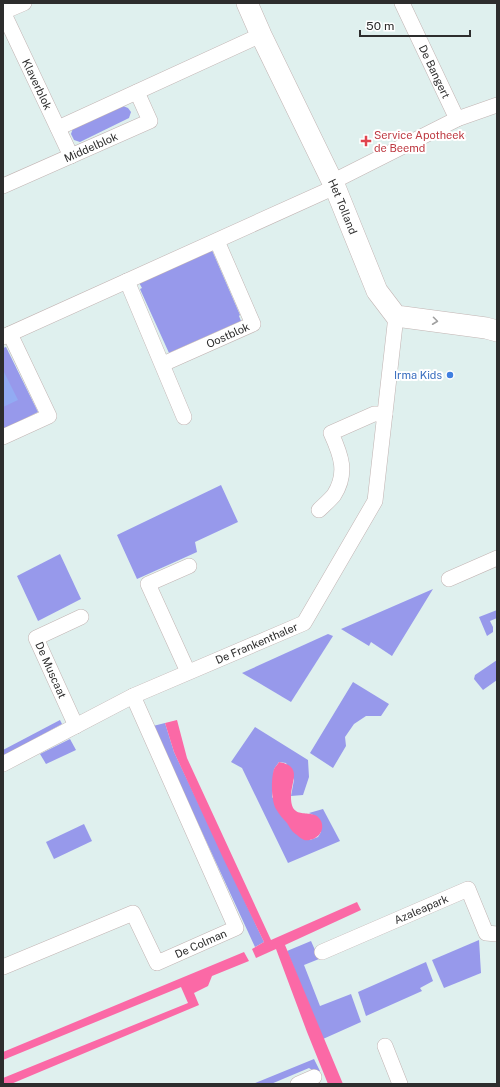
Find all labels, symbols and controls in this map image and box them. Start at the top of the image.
scale bar [360,12,470,38]
text: 50 m [366,19,394,33]
street label: De Bangert [417,43,452,100]
street label: Klaverblok [20,57,54,112]
place label: Service Apotheek de Beemd [374,129,465,154]
street label: Middelblok [62,130,119,164]
marker: Service Apotheek de Beemd [361,136,371,146]
street label: Het Tolland [326,177,359,236]
one-way arrow [432,316,438,325]
street label: Oostblok [204,320,251,350]
place label: Irma Kids [394,369,442,381]
marker: Irma Kids [445,370,455,380]
street label: De Frankenthaler [214,620,299,666]
street label: De Muscaat [33,640,69,700]
street label: Azaleapark [392,892,450,926]
street label: De Colman [173,927,228,960]

